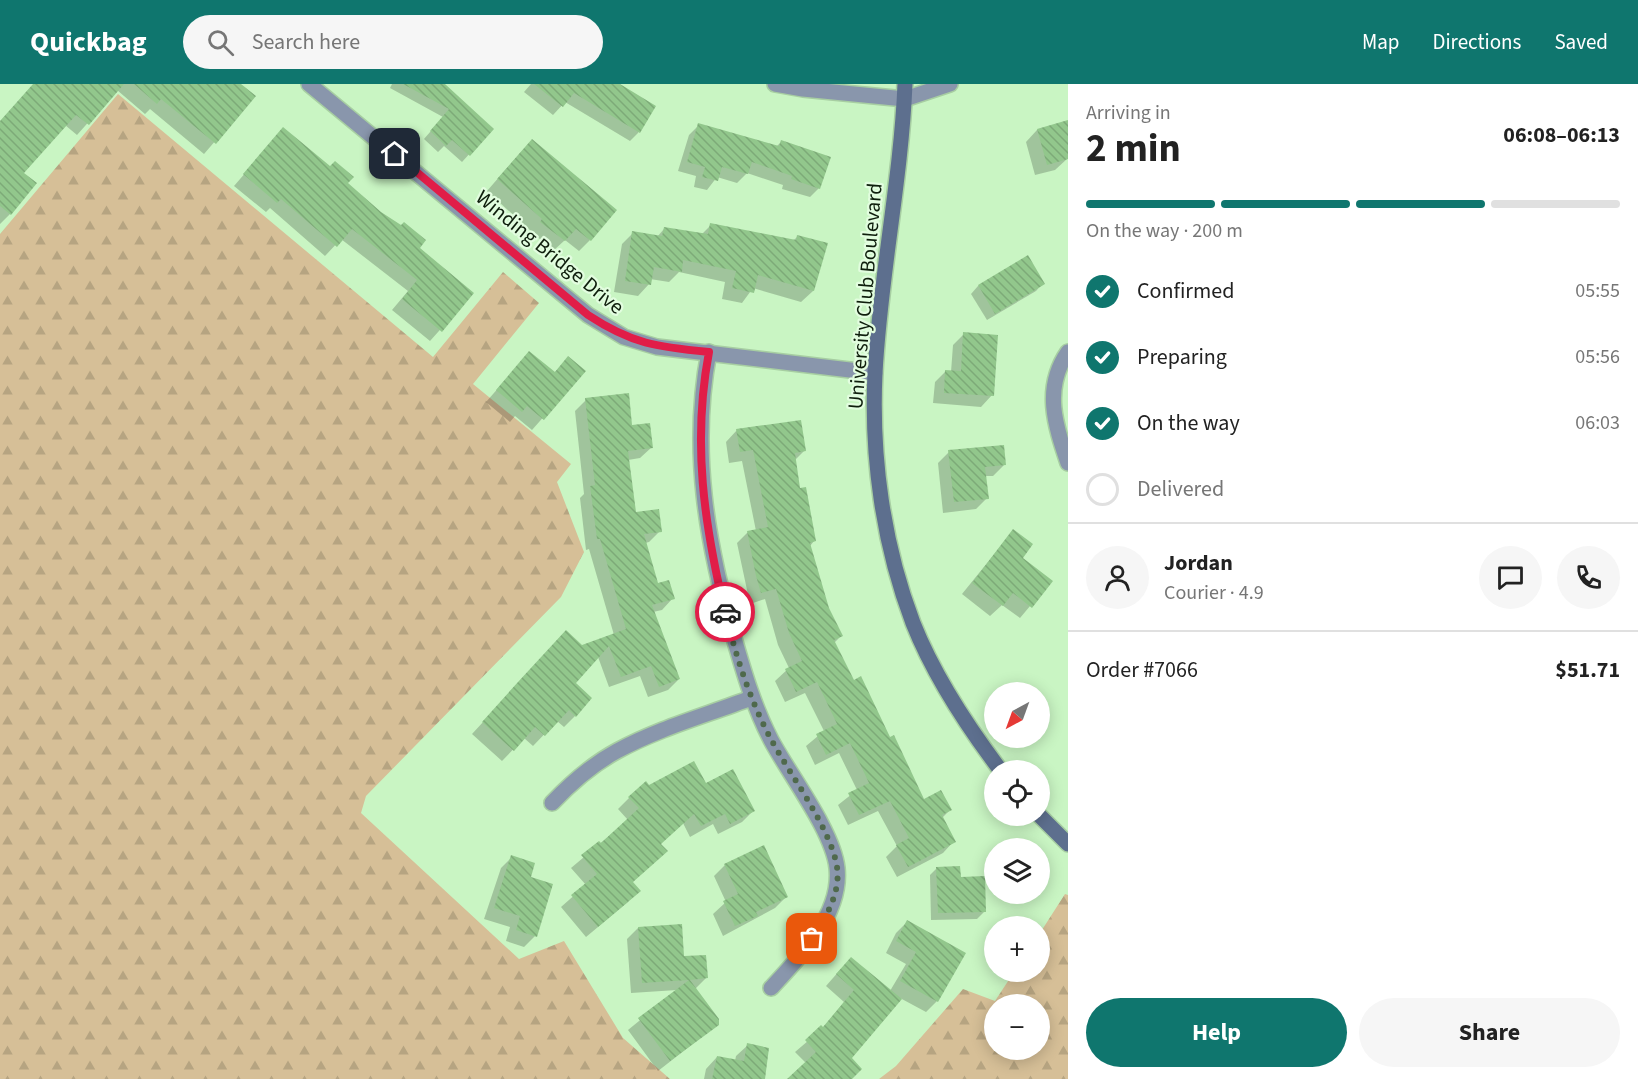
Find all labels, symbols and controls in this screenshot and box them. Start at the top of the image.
search box [183,15,603,69]
text: Quickbag [30,22,147,62]
icon: search [204,26,237,59]
text: Search here [252,26,360,58]
text: Map [1362,27,1400,57]
text: Directions [1433,27,1521,57]
text: Saved [1554,27,1608,57]
text: Arriving in [1086,99,1171,127]
text: 06:08–06:13 [1503,119,1620,151]
text: 2 min [1086,121,1181,177]
pin [369,128,420,179]
icon: home [378,137,411,170]
street label: University Club Boulevard [840,182,890,410]
street label: Winding Bridge Drive [469,183,631,321]
text: On the way · 200 m [1086,217,1243,245]
icon: check [1086,275,1119,308]
text: Confirmed [1137,275,1234,307]
text: 05:55 [1575,277,1620,305]
icon: check [1086,341,1119,374]
text: Preparing [1137,341,1227,373]
text: 05:56 [1575,343,1620,371]
icon: check [1086,407,1119,440]
text: On the way [1137,407,1240,439]
text: 06:03 [1575,409,1620,437]
text: Delivered [1137,473,1224,505]
button: person [1086,546,1149,609]
button: chat [1479,546,1542,609]
button: phone [1557,546,1620,609]
text: Jordan [1164,547,1233,579]
text: Courier · 4.9 [1164,579,1264,607]
courier [695,582,755,642]
icon: car [709,596,742,629]
text: Order #7066 [1086,654,1198,686]
text: $51.71 [1555,654,1620,686]
north arrow [984,682,1050,748]
map controls [984,682,1050,1060]
button: locate [984,760,1050,826]
button: layers [984,838,1050,904]
pin [786,913,837,964]
button: + [984,916,1050,982]
icon: bag [795,922,828,955]
button: − [984,994,1050,1060]
button: Help [1086,998,1347,1067]
button: Share [1359,998,1620,1067]

